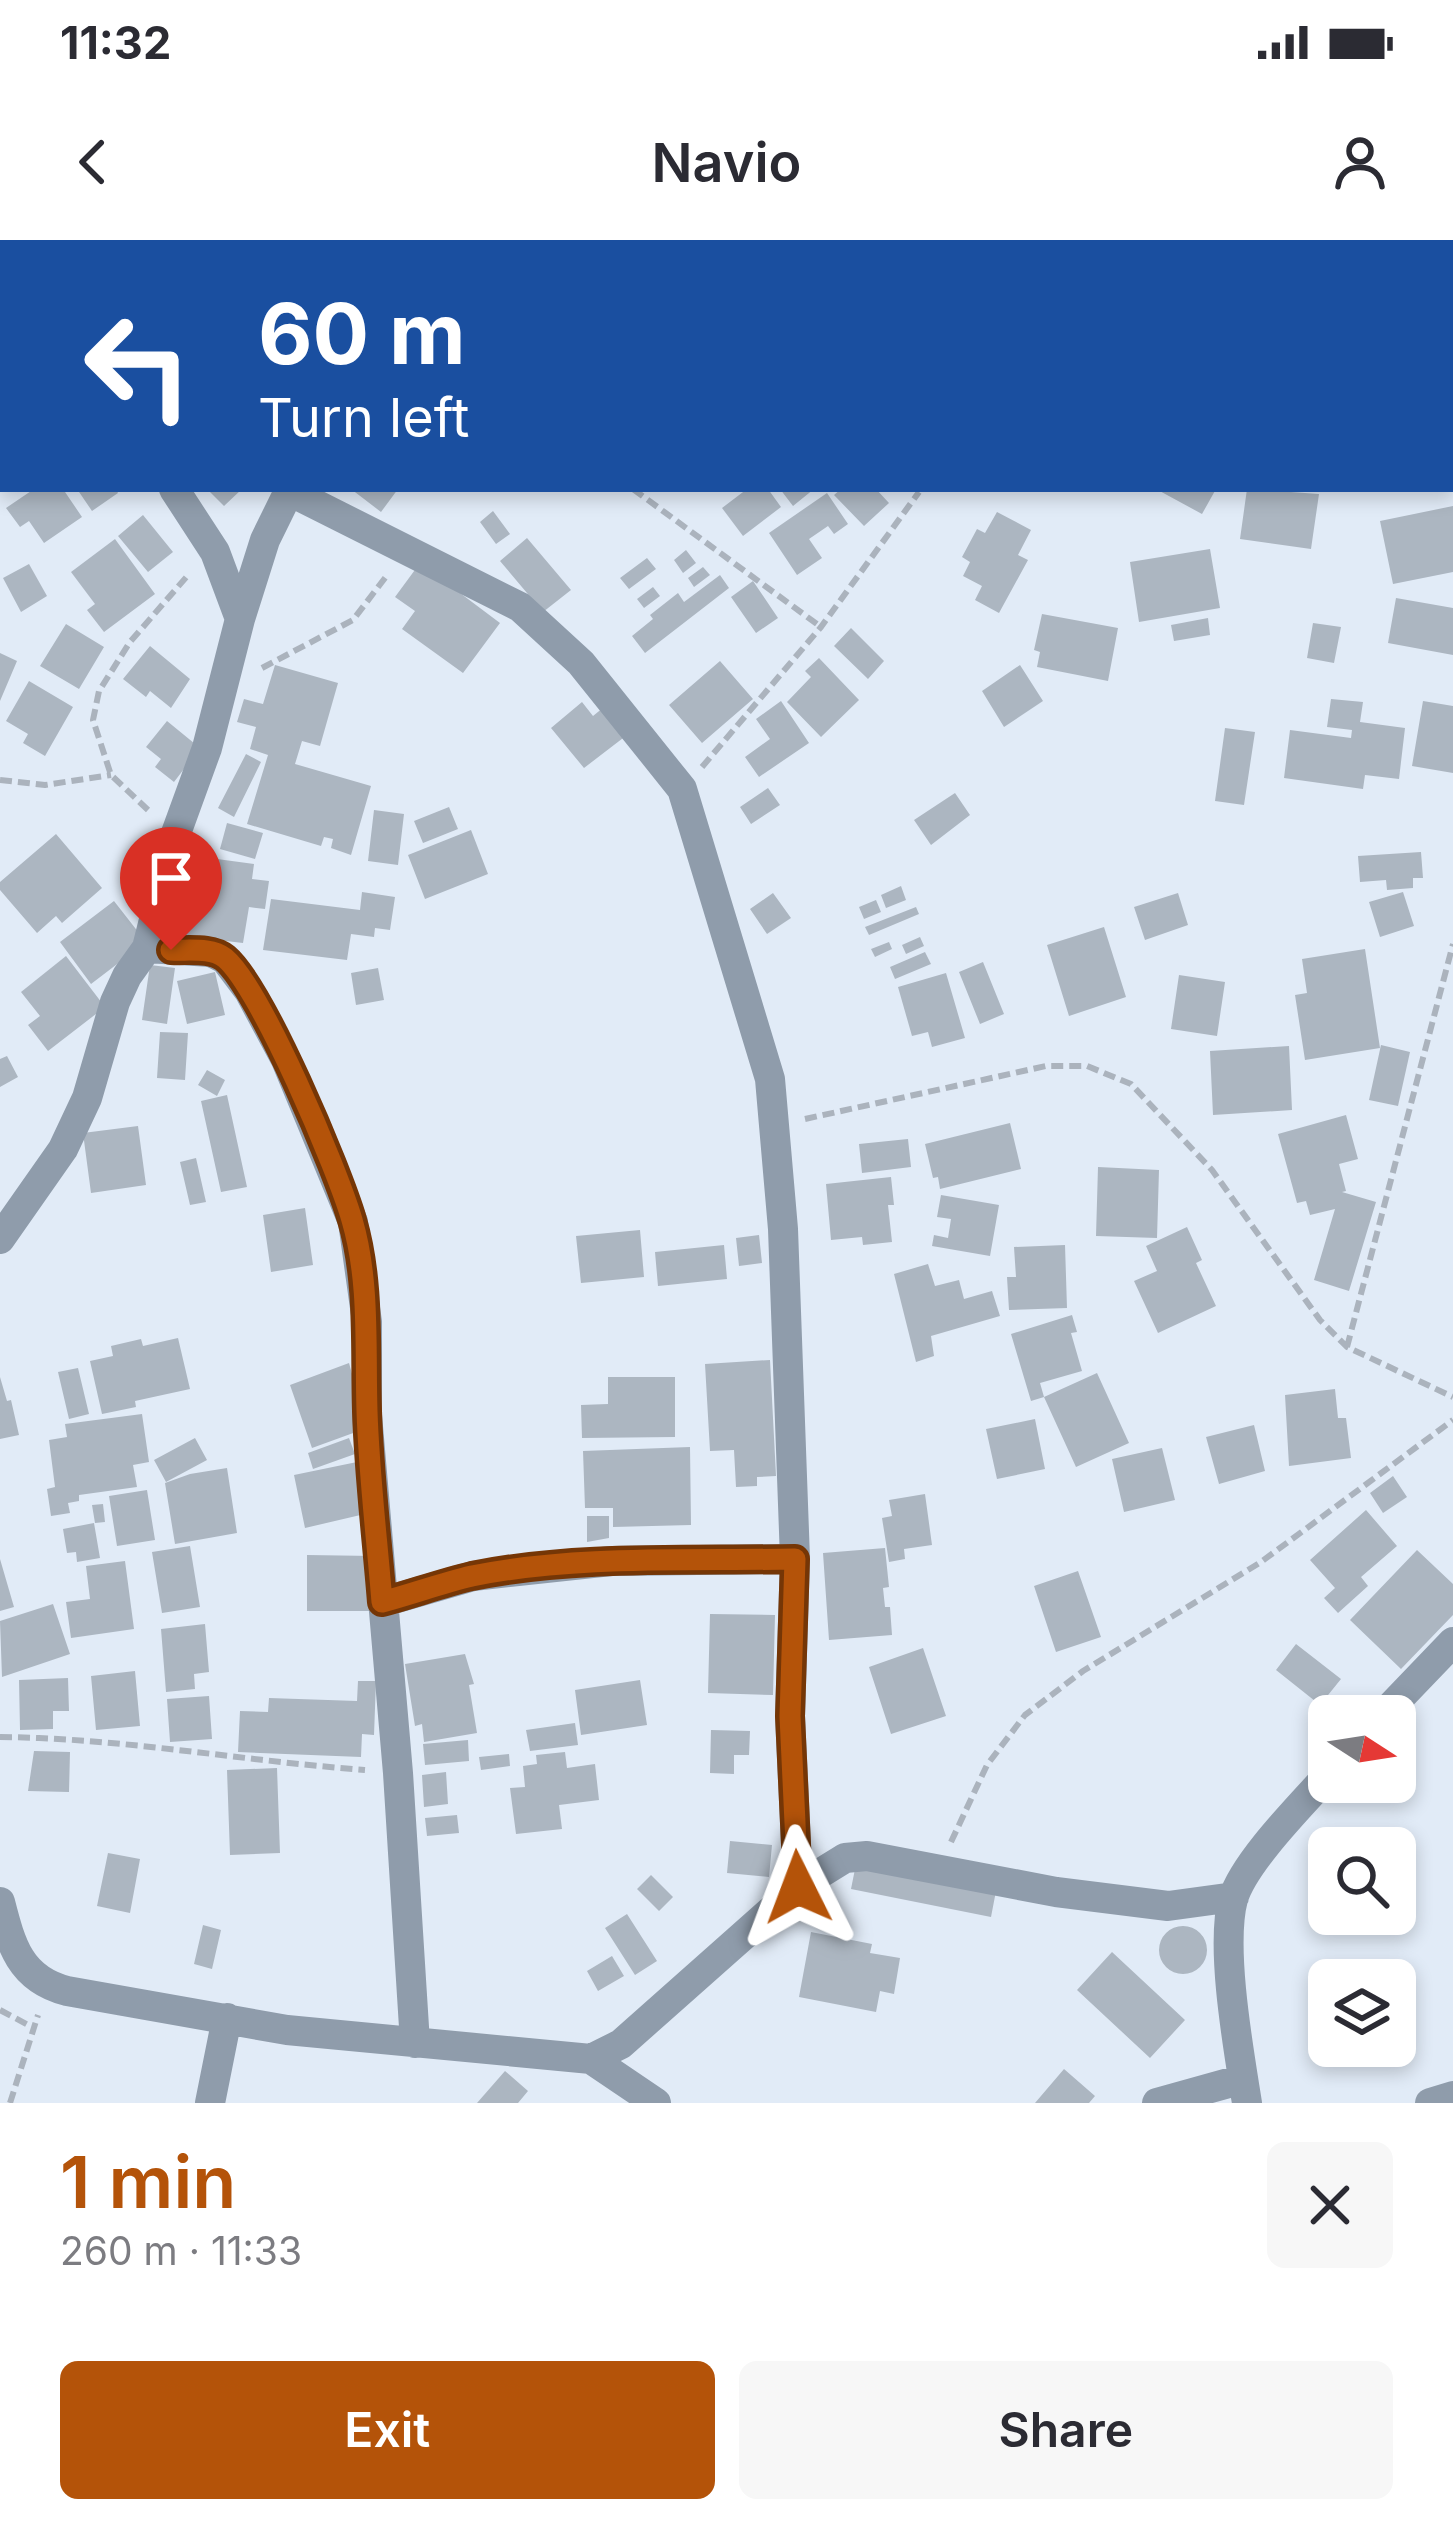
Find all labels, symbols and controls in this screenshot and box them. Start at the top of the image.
text: 11:32 [60,15,171,70]
icon: back [60,129,126,195]
icon: person [1327,129,1393,195]
text: Navio [652,130,801,195]
text: 60 m [258,283,466,384]
icon: left [60,288,216,444]
text: Turn left [258,385,469,450]
pin [120,827,222,950]
icon: arrive [138,845,204,911]
north arrow [1308,1695,1416,1803]
map controls [1308,1695,1416,2067]
position arrow [735,1824,861,1950]
button: search [1308,1827,1416,1935]
button: layers [1308,1959,1416,2067]
text: 1 min [60,2138,236,2225]
button: close [1267,2142,1393,2268]
text: 260 m · 11:33 [60,2227,302,2274]
button: Exit [60,2361,715,2499]
button: Share [739,2361,1393,2499]

